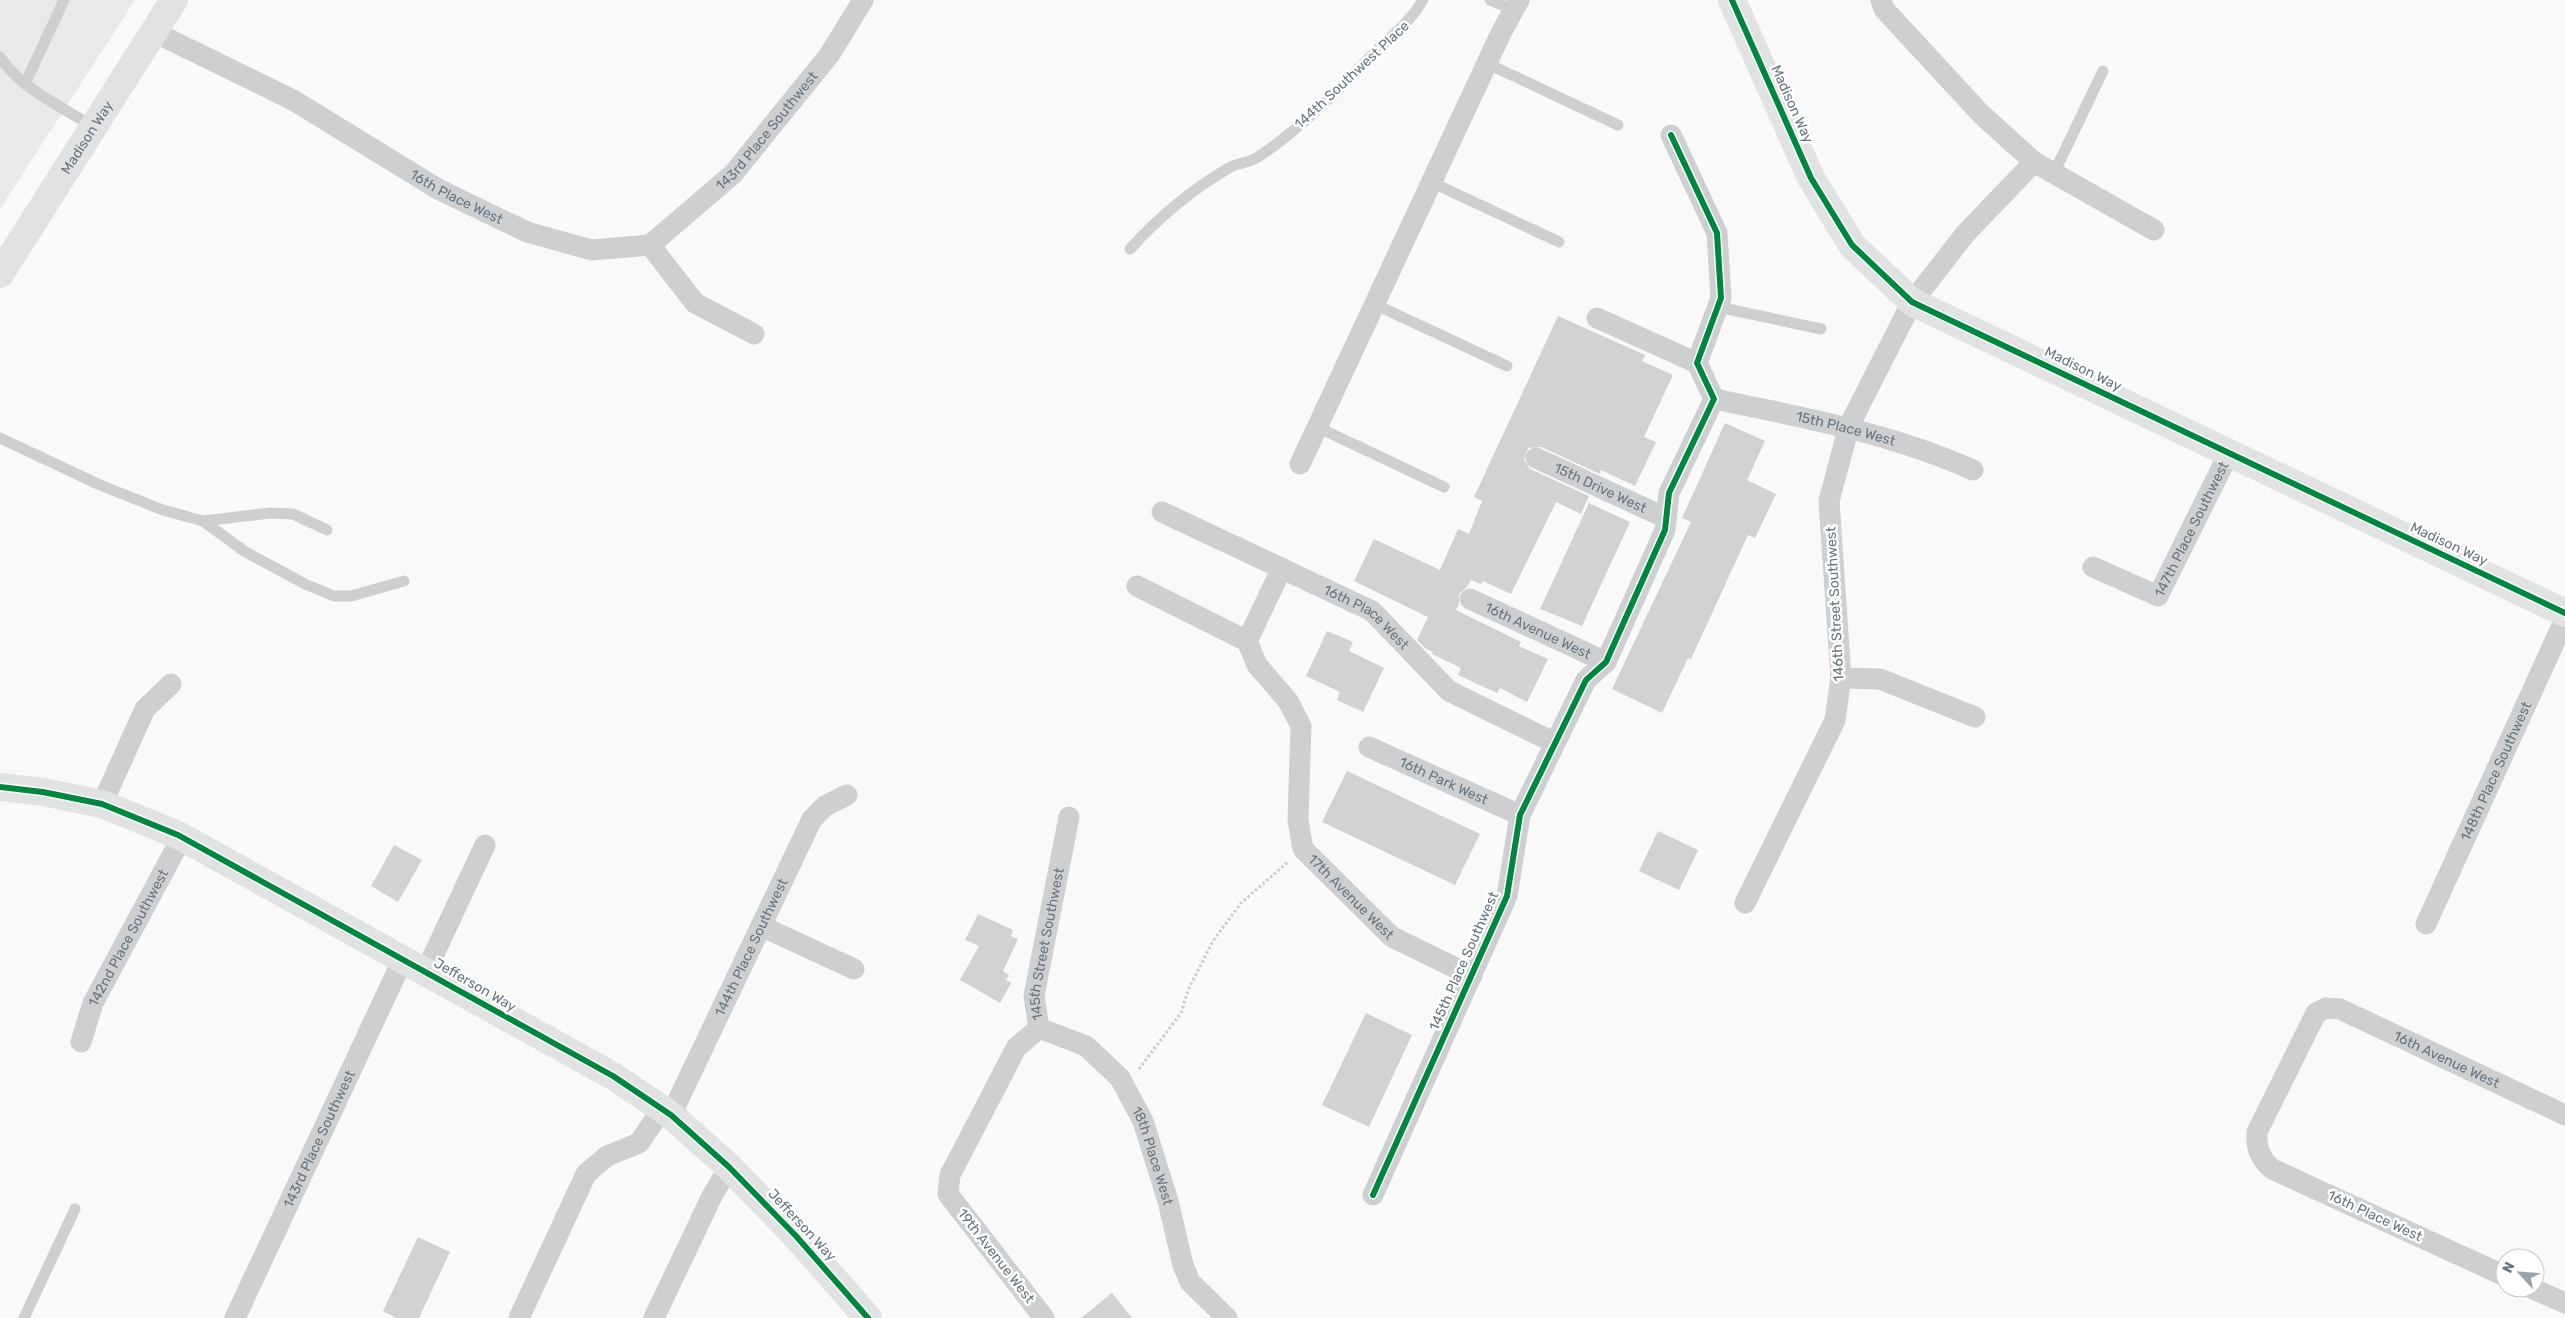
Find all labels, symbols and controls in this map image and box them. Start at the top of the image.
street label: 144th Southwest Place [1291,17,1413,133]
street label: Madison Way [1767,62,1817,146]
street label: 143rd Place Southwest [712,67,821,194]
street label: Madison Way [57,97,117,177]
street label: 16th Place West [407,166,506,228]
street label: Madison Way [2042,343,2125,395]
street label: 15th Place West [1794,408,1898,449]
street label: 147th Place Southwest [2151,458,2232,599]
street label: 15th Drive West [1551,459,1650,517]
street label: Madison Way [2408,519,2491,569]
street label: 146th Street Southwest [1822,526,1848,682]
street label: 16th Place West [1321,581,1413,653]
street label: 16th Avenue West [1482,599,1594,663]
street label: 148th Place Southwest [2457,698,2535,843]
street label: 16th Park West [1397,753,1491,808]
street label: 17th Avenue West [1305,851,1398,943]
street label: 142nd Place Southwest [84,866,172,1009]
street label: 145th Street Southwest [1025,866,1068,1021]
street label: 144th Place Southwest [711,875,791,1019]
street label: 145th Place Southwest [1426,889,1503,1033]
street label: Jefferson Way [431,955,519,1016]
street label: 16th Avenue West [2391,1027,2503,1092]
street label: 143rd Place Southwest [279,1067,359,1210]
street label: 18th Place West [1128,1104,1177,1207]
street label: Jefferson Way [764,1185,840,1265]
street label: 16th Place West [2325,1187,2425,1246]
street label: 19th Avenue West [954,1205,1038,1307]
north arrow [2495,1248,2545,1298]
text: N [2499,1259,2519,1276]

